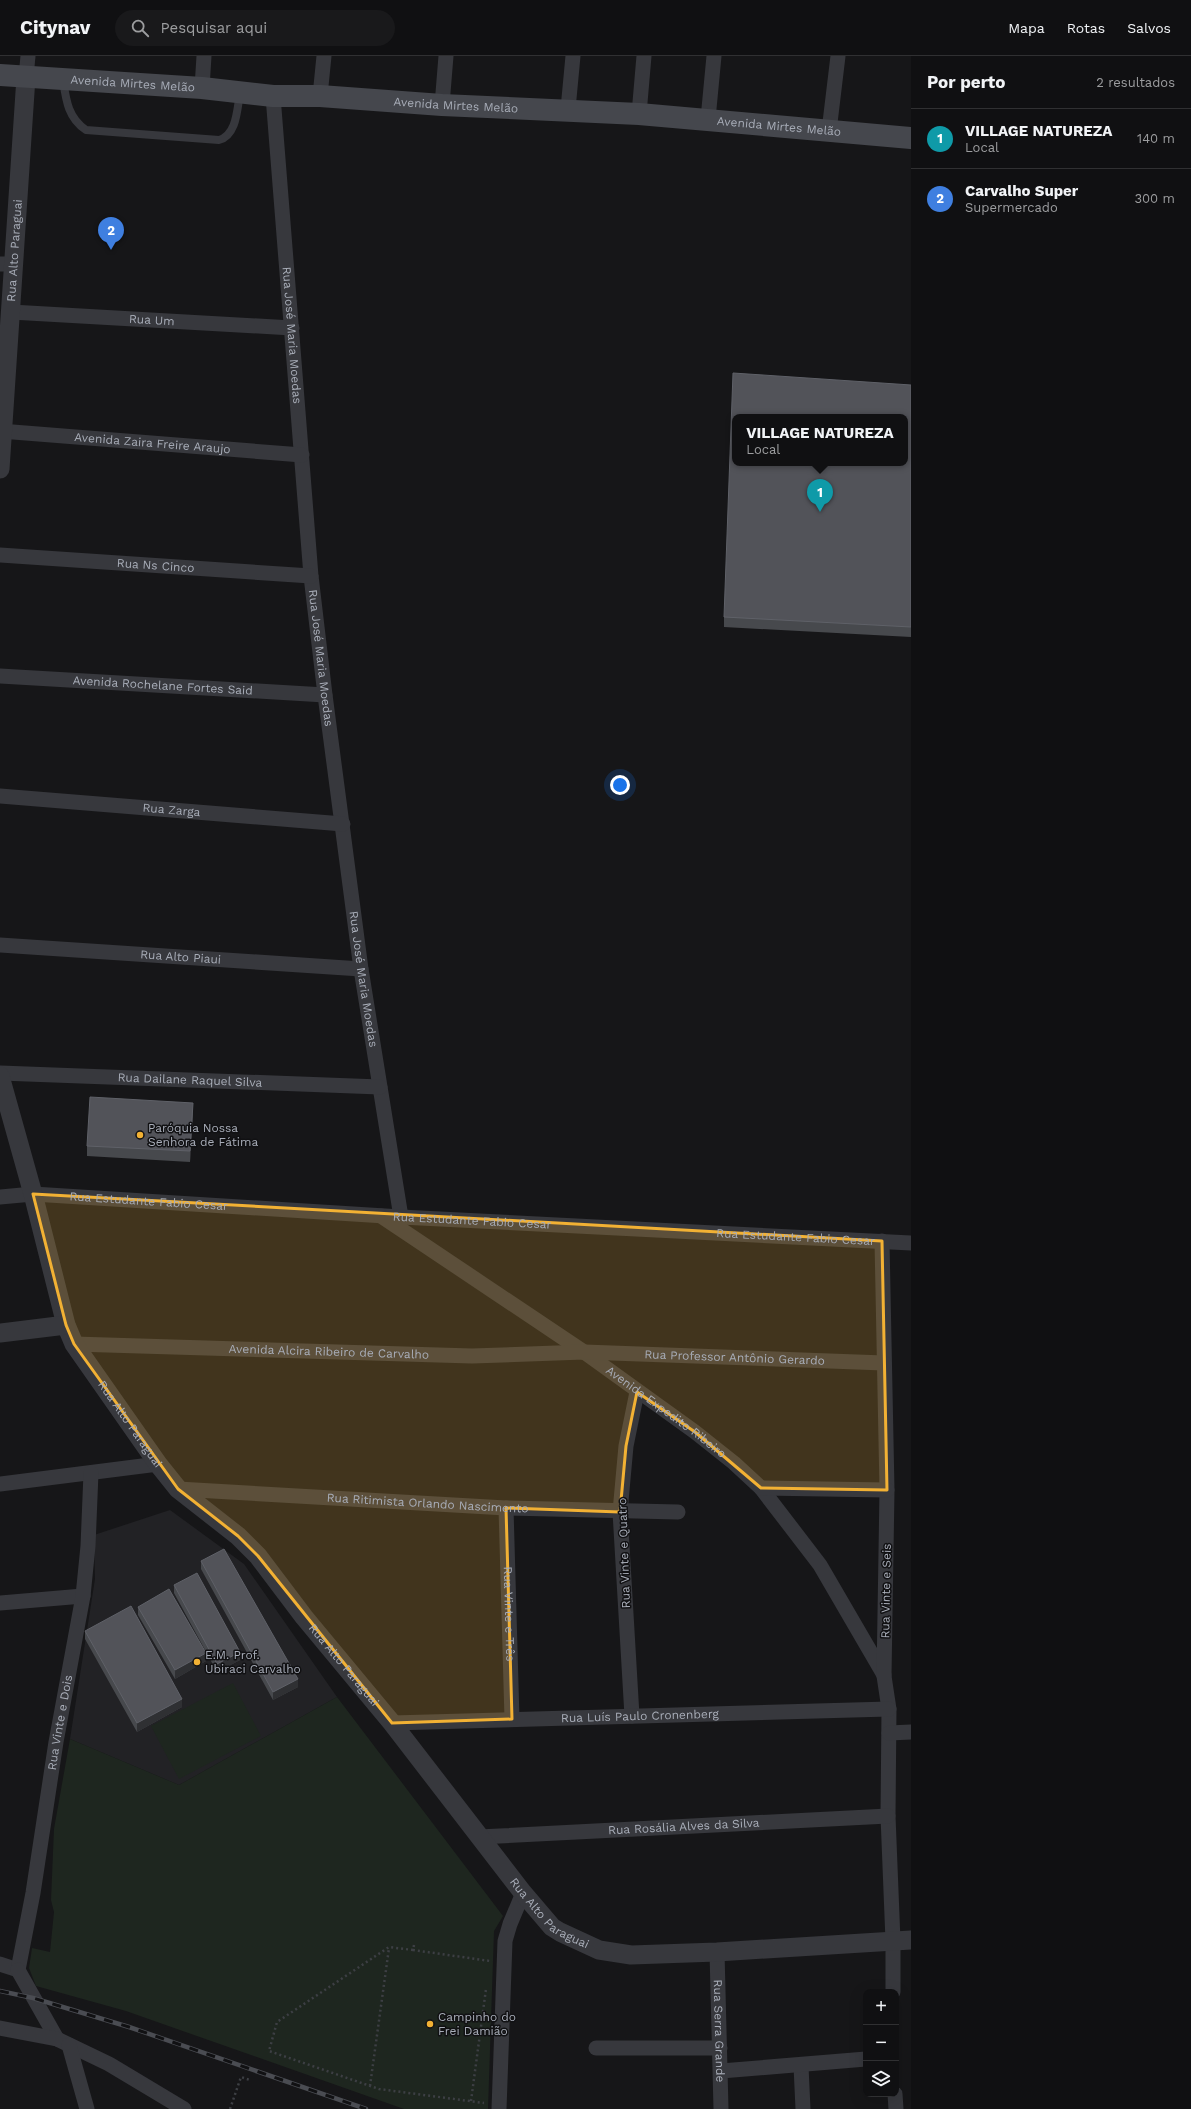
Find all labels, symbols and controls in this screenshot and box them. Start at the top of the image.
search box [115,10,395,46]
text: Citynav [20,16,91,39]
icon: search [129,17,151,39]
text: Pesquisar aqui [161,19,267,37]
text: Mapa [1008,20,1045,36]
text: Rotas [1067,20,1105,36]
text: Salvos [1127,20,1171,36]
text: Por perto [927,72,1005,92]
street label: Avenida Mirtes Melão [70,73,195,95]
text: 2 resultados [1096,75,1175,90]
street label: Avenida Mirtes Melão [393,94,518,115]
street label: Avenida Mirtes Melão [716,114,842,139]
text: VILLAGE NATUREZA [965,122,1112,140]
text: 1 [937,131,943,146]
text: 140 m [1137,131,1175,146]
text: Local [965,140,999,155]
text: Carvalho Super [965,182,1078,200]
text: 2 [936,191,944,206]
text: 300 m [1134,191,1175,206]
street label: Rua Alto Paraguai [4,199,25,302]
text: Supermercado [965,200,1058,215]
pin: 2 [98,217,124,250]
street label: Rua José Maria Moedas [280,266,304,404]
street label: Rua Um [129,312,175,328]
popup [732,414,908,466]
text: VILLAGE NATUREZA [746,424,894,442]
street label: Avenida Zaira Freire Araujo [74,430,231,456]
text: Local [746,442,780,457]
pin: 1 [807,479,833,512]
street label: Rua Ns Cinco [116,556,195,575]
street label: Rua José Maria Moedas [306,589,336,727]
street label: Avenida Rochelane Fortes Said [72,673,253,698]
your location [610,775,630,795]
street label: Rua Zarga [142,801,201,819]
street label: Rua José Maria Moedas [346,910,381,1048]
street label: Rua Alto Piaui [140,947,221,967]
street label: Rua Dailane Raquel Silva [117,1070,263,1090]
place label: Paróquia Nossa Senhora de Fátima [148,1121,258,1149]
marker: Paróquia Nossa Senhora de Fátima [135,1130,145,1140]
street label: Rua Estudante Fabio Cesar [69,1189,228,1213]
street label: Rua Estudante Fabio Cesar [392,1209,552,1232]
street label: Rua Estudante Fabio Cesar [716,1226,875,1248]
street label: Avenida Alcira Ribeiro de Carvalho [228,1342,429,1362]
street label: Rua Professor Antônio Gerardo [644,1347,825,1368]
street label: Avenida Expedito Ribeiro [603,1363,729,1461]
street label: Rua Alto Paraguai [95,1378,165,1470]
street label: Rua Ritimista Orlando Nascimento [326,1491,529,1516]
street label: Rua Vinte e Quatro [615,1497,633,1609]
street label: Rua Vinte e Seis [878,1543,894,1639]
street label: Rua Vinte e Três [501,1566,517,1662]
street label: Rua Alto Paraguai [306,1621,382,1709]
place label: E.M. Prof. Ubiraci Carvalho [205,1648,301,1676]
marker: E.M. Prof. Ubiraci Carvalho [192,1657,202,1667]
street label: Rua Vinte e Dois [45,1674,75,1771]
street label: Rua Luís Paulo Cronenberg [561,1707,720,1725]
street label: Rua Rosália Alves da Silva [608,1816,760,1837]
street label: Rua Alto Paraguai [507,1875,591,1951]
street label: Rua Serra Grande [711,1979,727,2083]
map controls [863,1989,899,2097]
button: + [863,1989,899,2025]
place label: Campinho do Frei Damião [438,2010,516,2038]
marker: Campinho do Frei Damião [425,2019,435,2029]
button: − [863,2025,899,2061]
button: layers [863,2061,899,2097]

